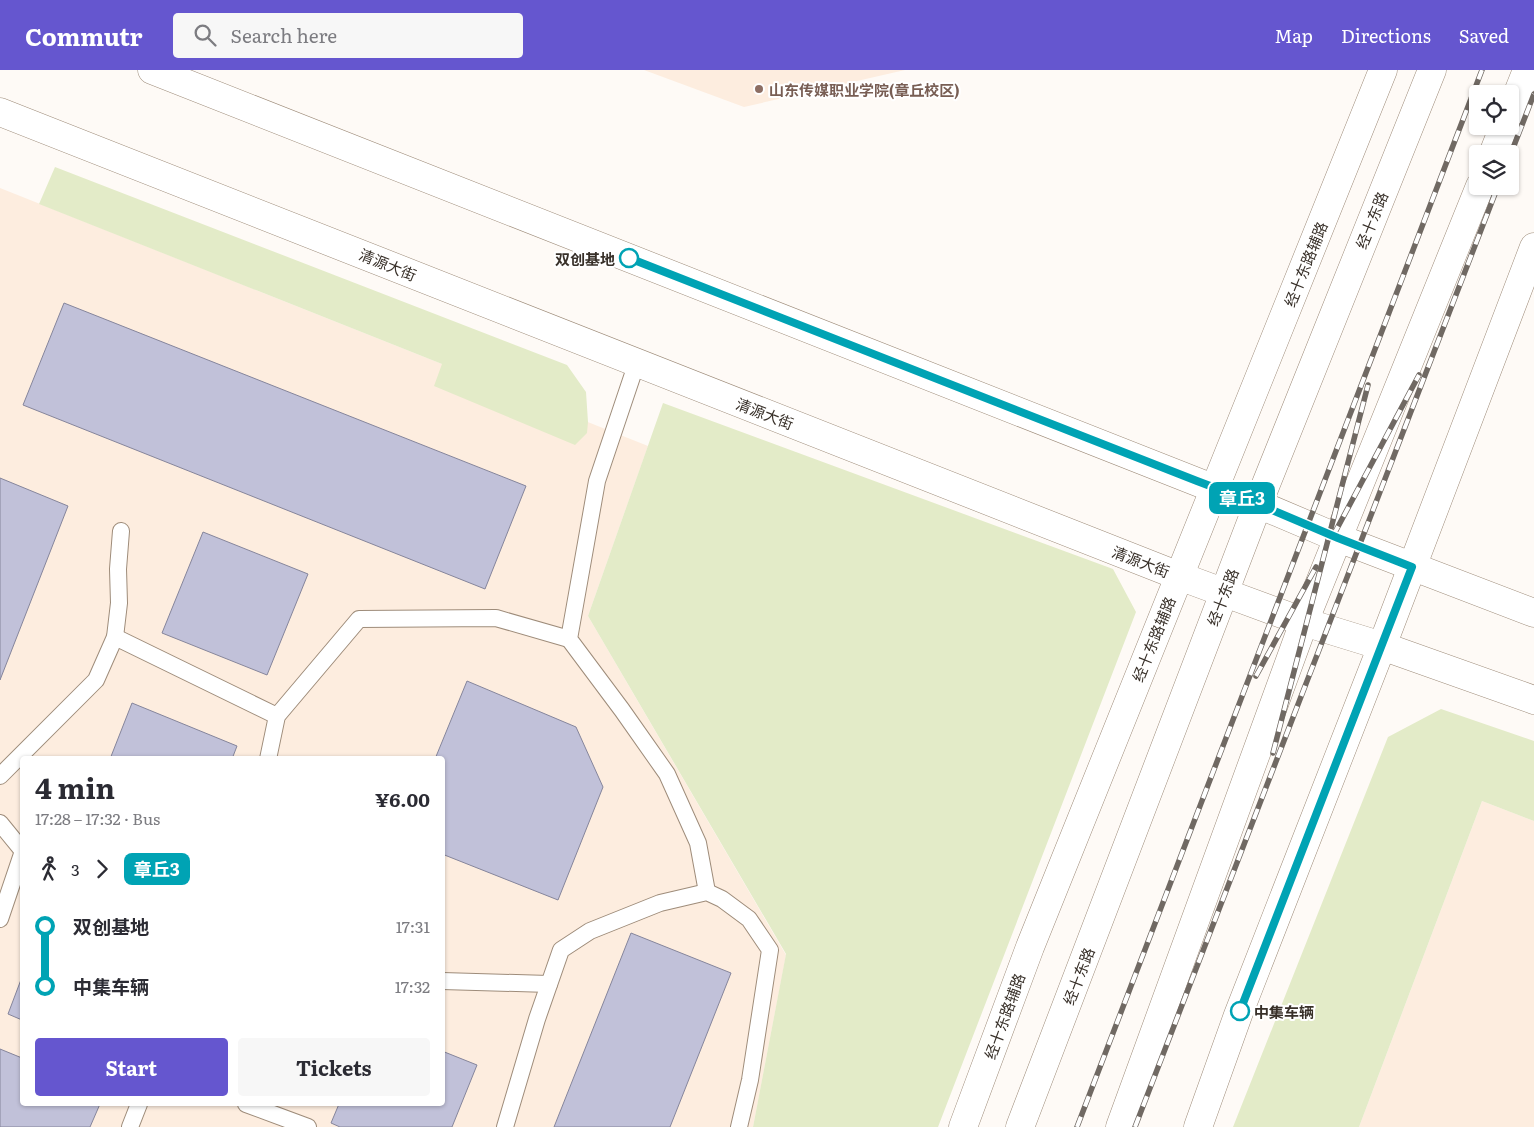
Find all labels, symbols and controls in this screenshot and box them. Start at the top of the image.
search box [173,13,523,58]
text: Commutr [25,18,143,53]
icon: search [191,21,219,49]
text: Search here [231,21,337,49]
text: Map [1275,22,1313,49]
text: Directions [1341,22,1431,49]
text: Saved [1459,22,1509,49]
place label: 山东传媒职业学院(章丘校区) [769,78,960,101]
marker: 山东传媒职业学院(章丘校区) [753,83,765,95]
map controls [1469,85,1519,195]
button: locate [1469,85,1519,135]
button: layers [1469,145,1519,195]
street label: 经十东路 [1349,188,1393,252]
street label: 经十东路辅路 [1277,218,1333,310]
street label: 清源大街 [356,242,420,286]
place label: 双创基地 [555,247,615,270]
marker: 双创基地 [619,248,639,268]
street label: 清源大街 [733,392,797,434]
line badge: 章丘3 [1213,482,1271,514]
text: 章丘3 [1219,484,1265,511]
street label: 清源大街 [1109,540,1173,582]
street label: 经十东路 [1201,565,1243,629]
street label: 经十东路辅路 [1125,593,1181,685]
text: 4 min [35,766,115,808]
text: ¥6.00 [375,785,430,813]
text: 17:28 – 17:32 · Bus [35,806,160,830]
icon: walk [35,855,63,883]
icon: forward [88,855,116,883]
text: 章丘3 [134,855,180,882]
text: 3 [71,857,80,881]
text: 双创基地 [73,912,149,940]
text: 17:31 [396,914,430,938]
street label: 经十东路 [1057,944,1099,1008]
street label: 经十东路辅路 [978,970,1030,1062]
text: 中集车辆 [73,972,149,1000]
text: 17:32 [395,974,430,998]
place label: 中集车辆 [1254,1000,1314,1023]
marker: 中集车辆 [1230,1001,1250,1021]
button: Start [35,1038,228,1096]
button: Tickets [238,1038,430,1096]

